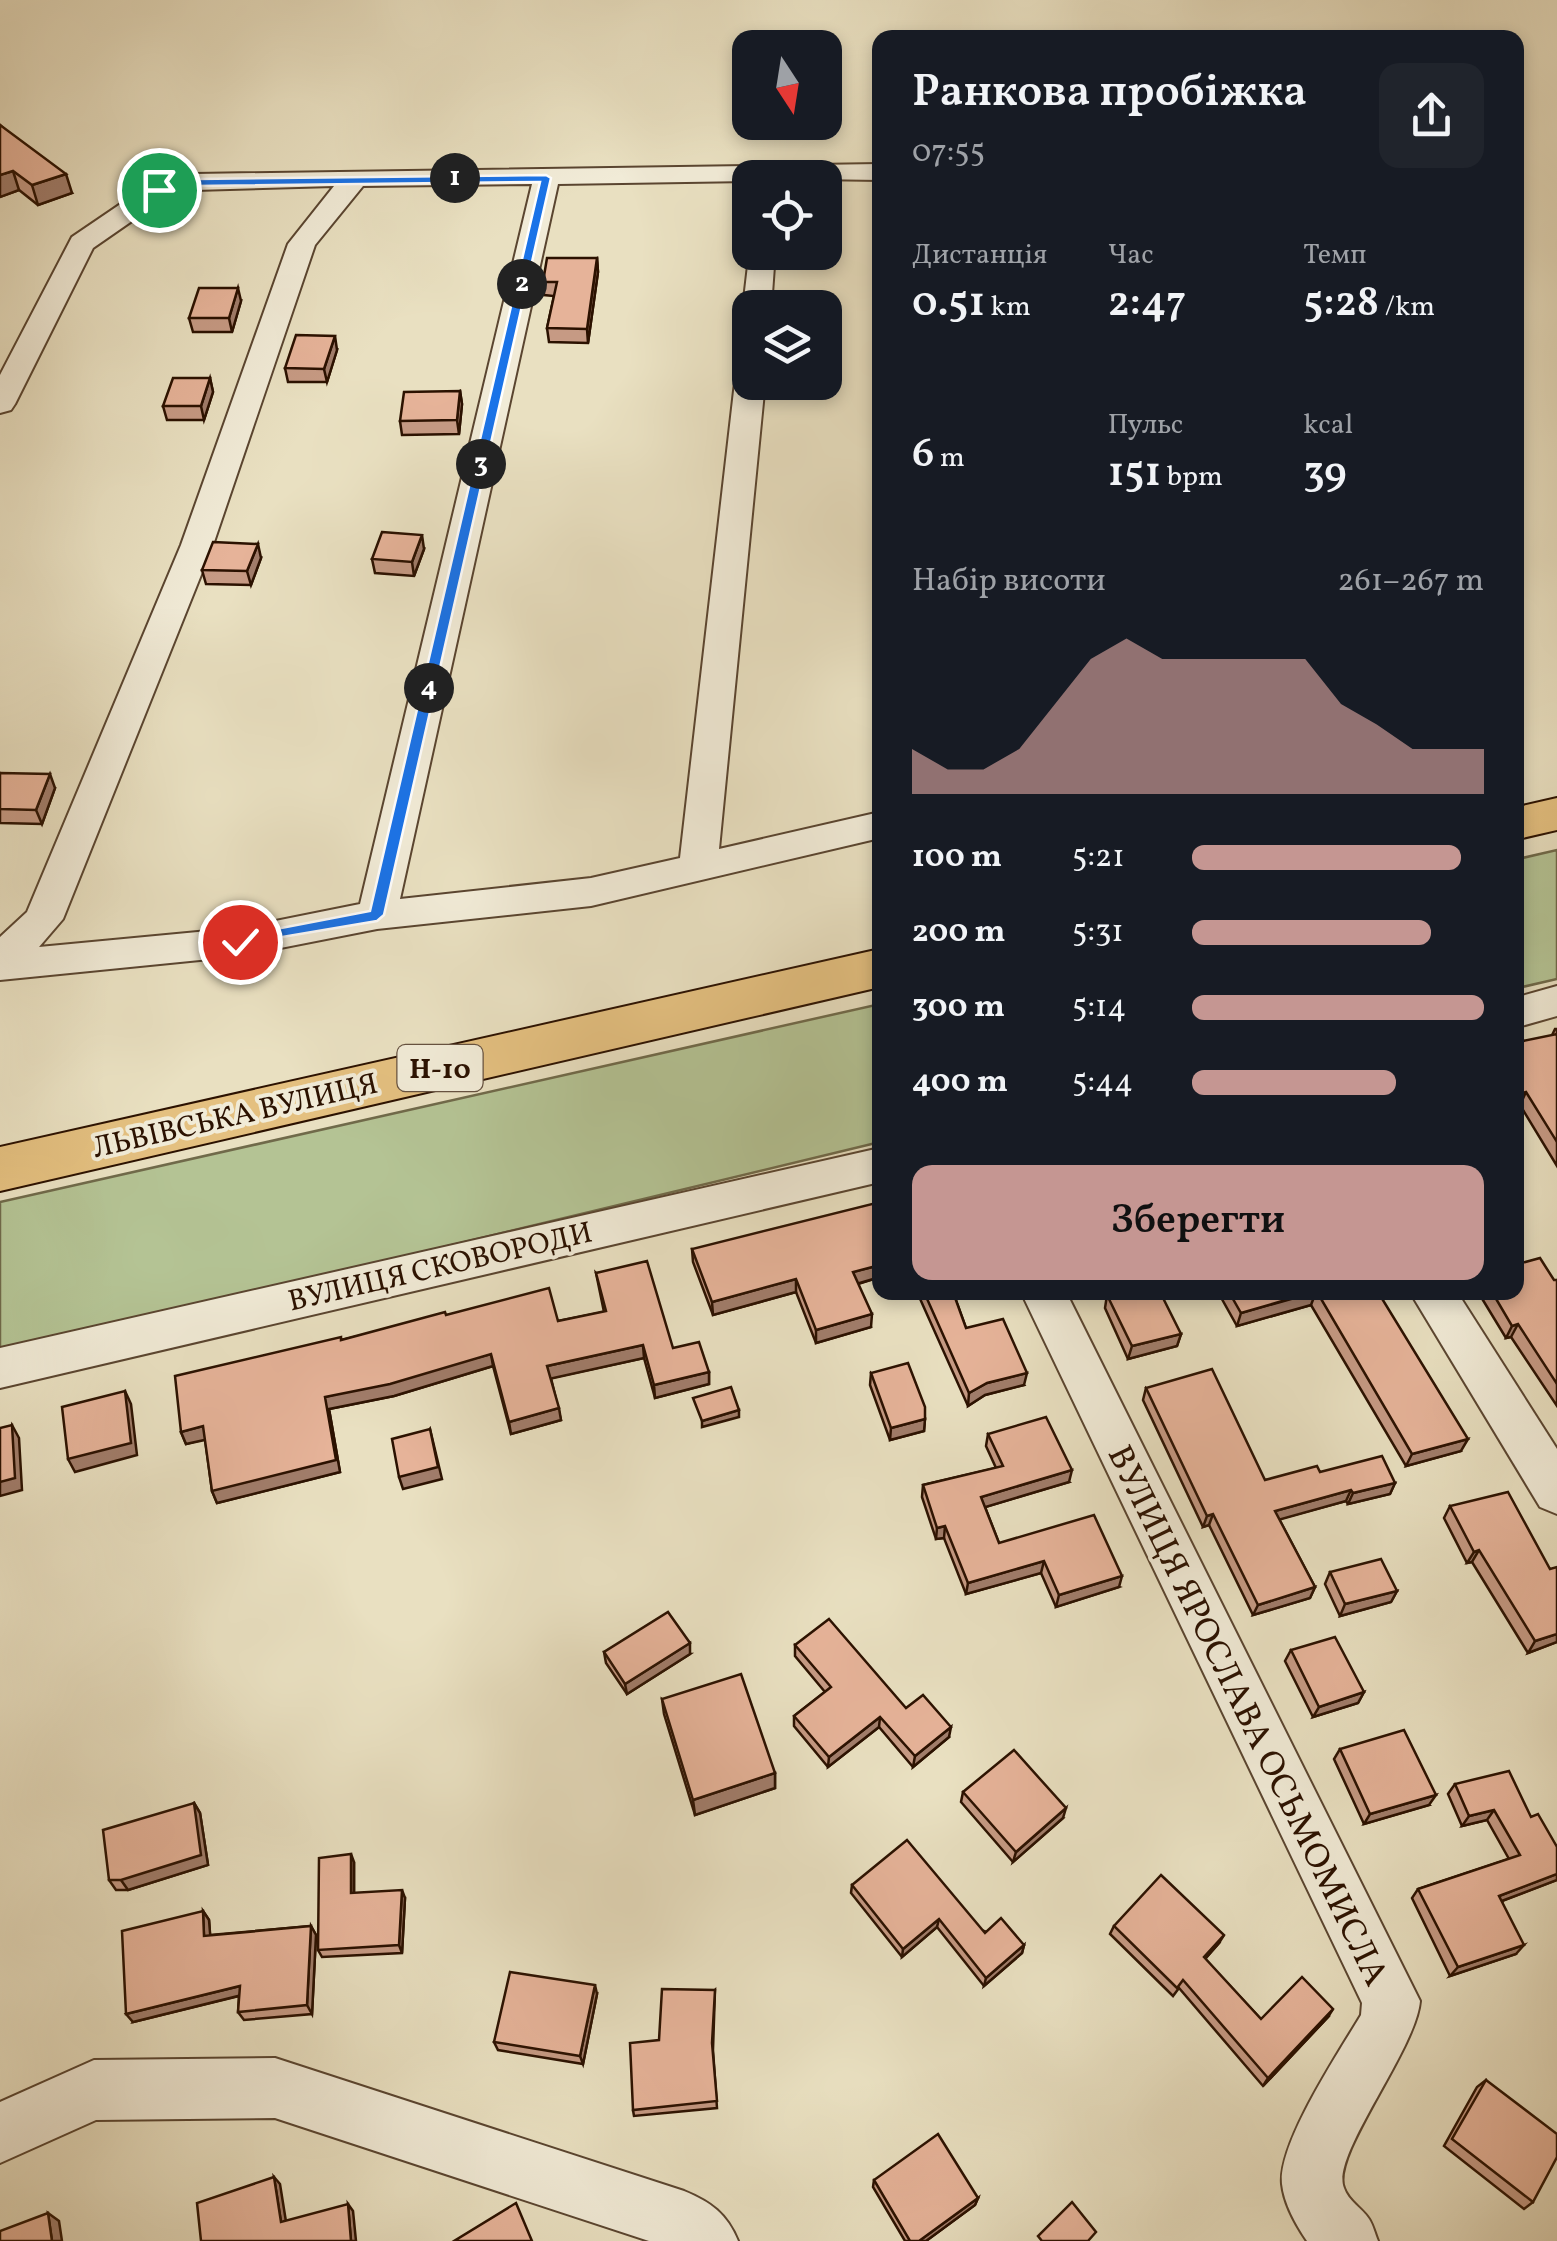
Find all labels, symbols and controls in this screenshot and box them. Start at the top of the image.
north arrow [732,30,842,140]
map controls [732,30,842,400]
text: Ранкова пробіжка [912,62,1307,125]
button: share [1379,63,1484,168]
text: 07:55 [912,131,985,175]
pin [117,148,202,233]
pin: 1 [430,153,480,203]
text: 1 [449,158,461,197]
button: locate [732,160,842,270]
icon: arrive [132,163,187,218]
text: Дистанція [912,236,1047,275]
text: Час [1108,236,1154,275]
text: Темп [1303,236,1367,275]
pin: 2 [497,259,547,309]
text: 2 [515,264,529,303]
text: 0.51 [912,275,985,334]
text: 2:47 [1108,275,1186,334]
text: 5:28 [1303,275,1379,334]
text: km [985,288,1031,327]
text: /km [1379,288,1435,327]
button: layers [732,290,842,400]
text: Пульс [1108,406,1183,445]
text: kcal [1303,406,1353,445]
text: 6 [912,426,934,485]
pin: 3 [456,439,506,489]
text: m [934,439,965,478]
text: 3 [474,444,488,483]
text: 151 [1108,445,1161,504]
text: 39 [1303,445,1347,504]
text: bpm [1161,458,1223,497]
text: Набір висоти [912,560,1106,604]
text: 261–267 m [1337,560,1484,604]
pin: 4 [404,663,454,713]
text: 4 [421,668,437,707]
text: 100 m [912,836,1002,880]
text: 5:21 [1072,836,1125,880]
pin [198,900,283,985]
text: 200 m [912,911,1006,955]
text: 5:31 [1072,911,1124,955]
icon: check [213,915,268,970]
text: 300 m [912,986,1005,1030]
text: 5:14 [1072,986,1126,1030]
road number: Н-10 [398,1045,482,1091]
text: 400 m [912,1061,1008,1105]
text: 5:44 [1072,1061,1133,1105]
street label: ЛЬВІВСЬКА ВУЛИЦЯ [89,1064,382,1170]
button: Зберегти [912,1165,1484,1280]
street label: ВУЛИЦЯ СКОВОРОДИ [284,1212,597,1323]
street label: ВУЛИЦЯ ЯРОСЛАВА ОСЬМОМИСЛА [1094,1438,1399,1995]

